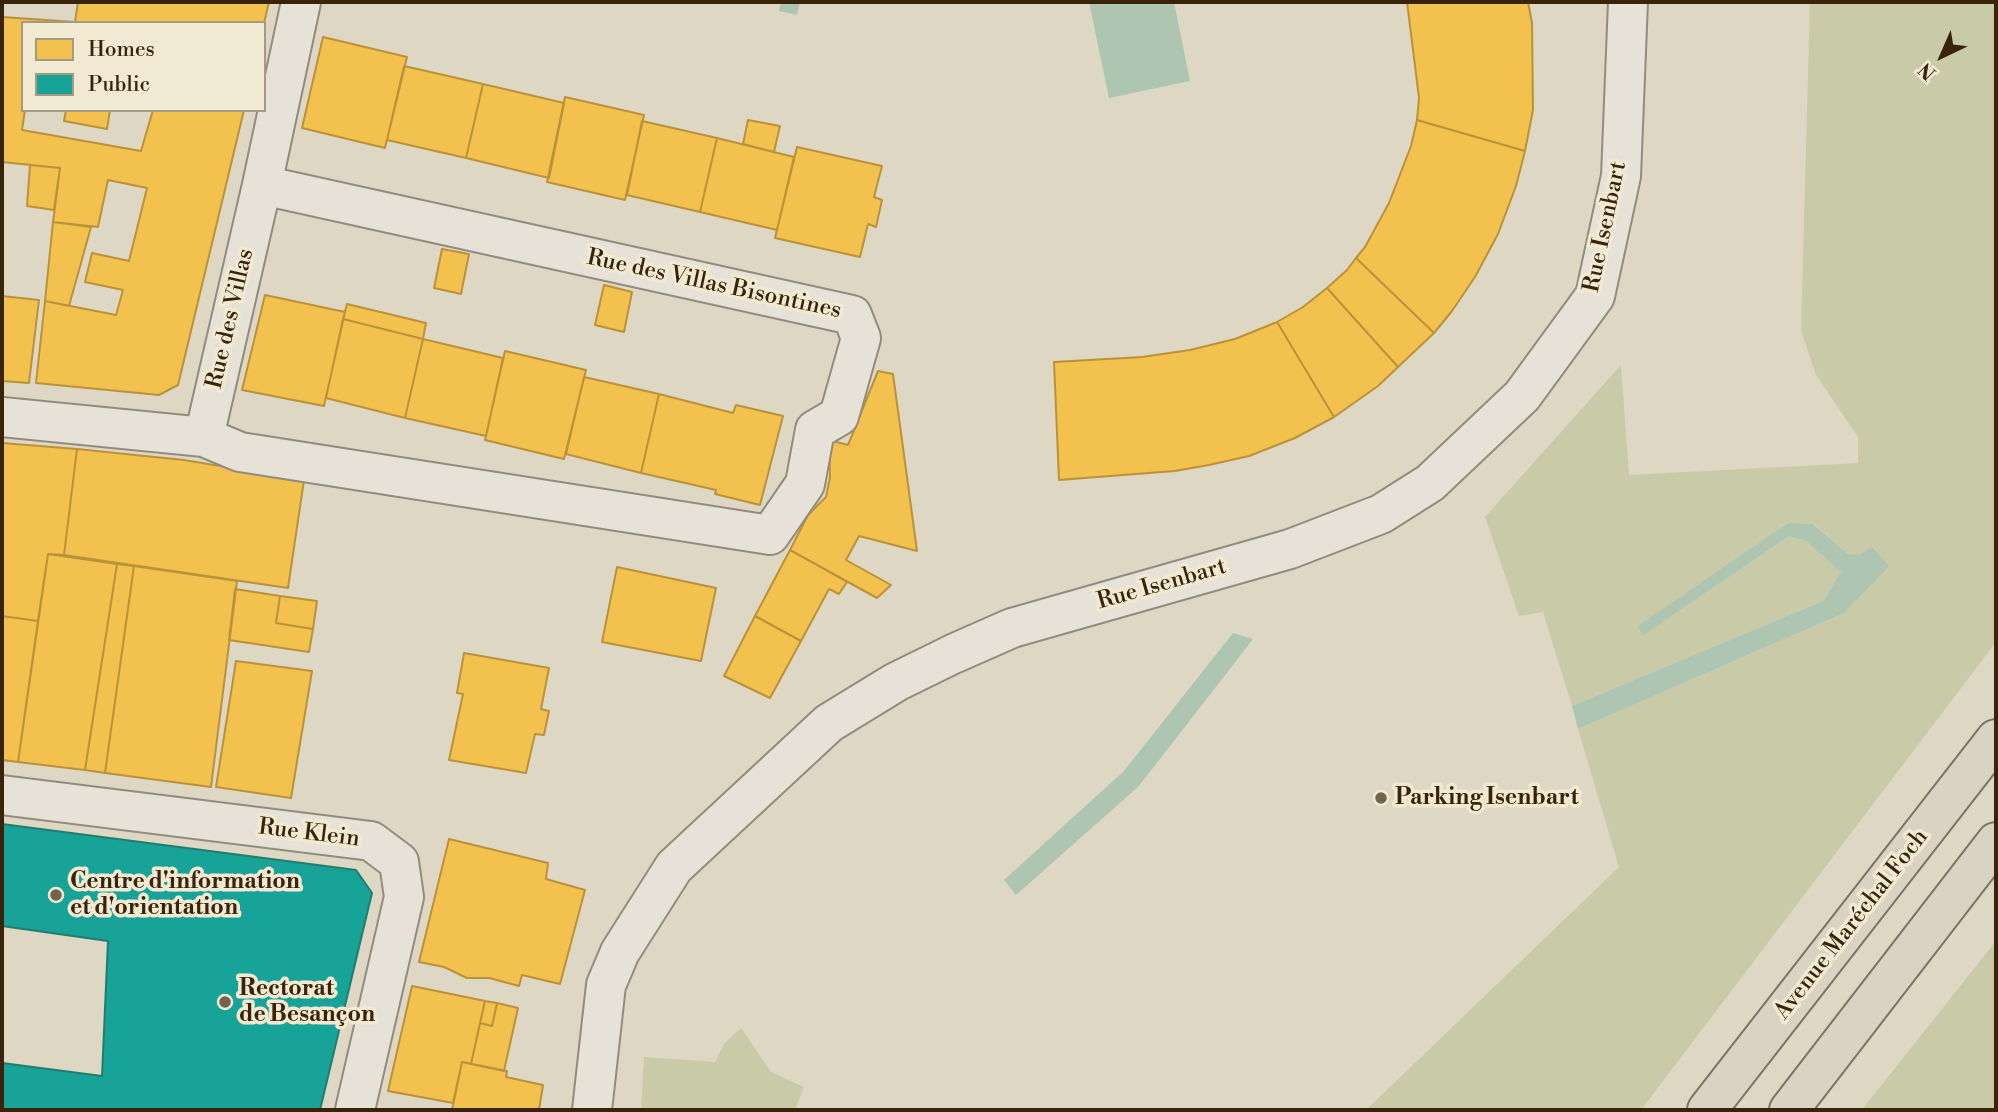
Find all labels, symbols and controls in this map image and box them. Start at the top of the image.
legend [21,21,266,112]
north arrow [1907,21,1977,91]
text: Homes [88,37,155,63]
text: N [1914,57,1941,85]
text: Public [88,72,150,98]
street label: Rue Isenbart [1579,159,1633,295]
street label: Rue des Villas Bisontines [584,245,844,325]
street label: Rue des Villas [201,246,261,392]
street label: Rue Isenbart [1094,553,1230,617]
place label: Parking Isenbart [1395,784,1579,812]
marker: Parking Isenbart [1373,790,1389,806]
street label: Rue Klein [257,814,361,854]
street label: Avenue Maréchal Foch [1769,824,1935,1026]
place label: Centre d'information et d'orientation [70,868,300,922]
marker: Centre d'information et d'orientation [48,887,64,903]
place label: Rectorat de Besançon [239,975,375,1029]
marker: Rectorat de Besançon [217,994,233,1010]

